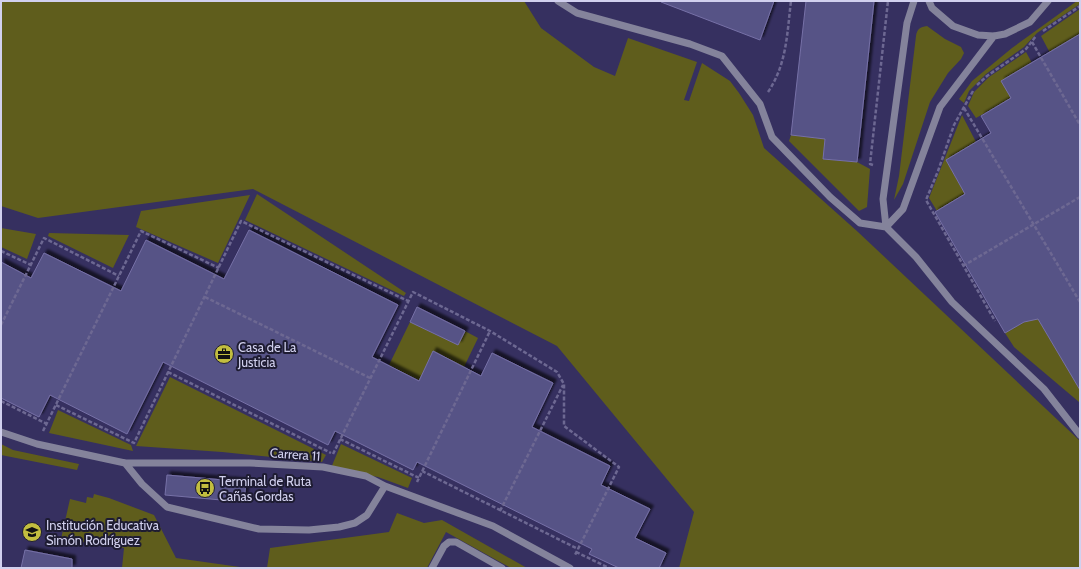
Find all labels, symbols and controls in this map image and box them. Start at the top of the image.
place label: Casa de La Justicia [237,339,297,370]
office icon: Casa de La Justicia [213,343,235,365]
street label: Carrera 11 [269,444,321,464]
place label: Terminal de Ruta Cañas Gordas [219,473,312,504]
bus stop icon: Terminal de Ruta Cañas Gordas [194,477,216,499]
place label: Institución Educativa Simón Rodríguez [46,517,160,548]
school or university icon: Institución Educativa Simón Rodríguez [21,521,43,543]

